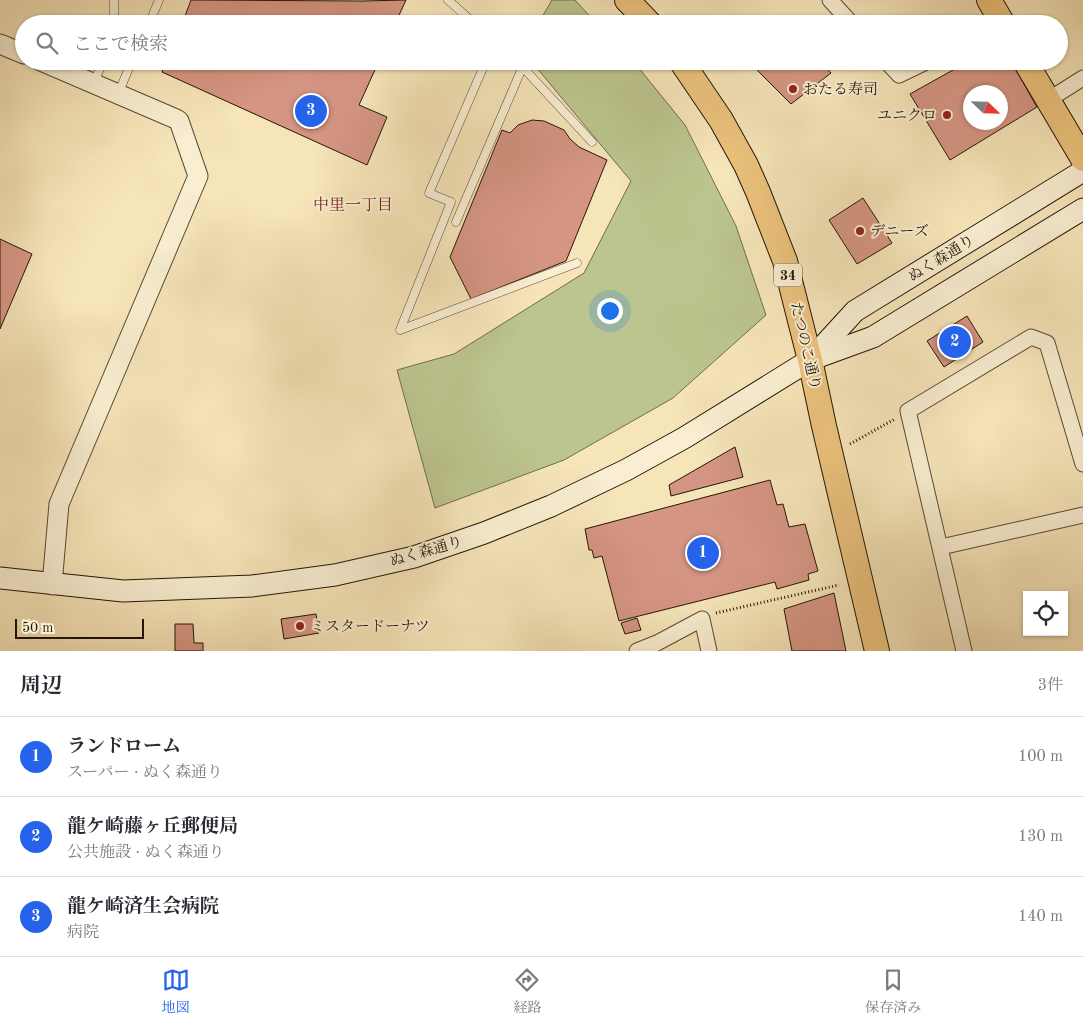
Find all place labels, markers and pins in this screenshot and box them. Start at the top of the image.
place label: おたる寿司 [803,81,878,98]
marker: おたる寿司 [787,83,799,95]
pin: 3 [295,92,327,130]
place label: ユニクロ [877,108,937,124]
marker: ユニクロ [941,109,953,121]
place label: デニーズ [870,223,929,240]
marker: デニーズ [854,225,866,237]
pin: 2 [939,323,971,361]
pin: 1 [687,534,719,572]
place label: ミスタードーナツ [310,619,430,635]
marker: ミスタードーナツ [294,620,306,632]

